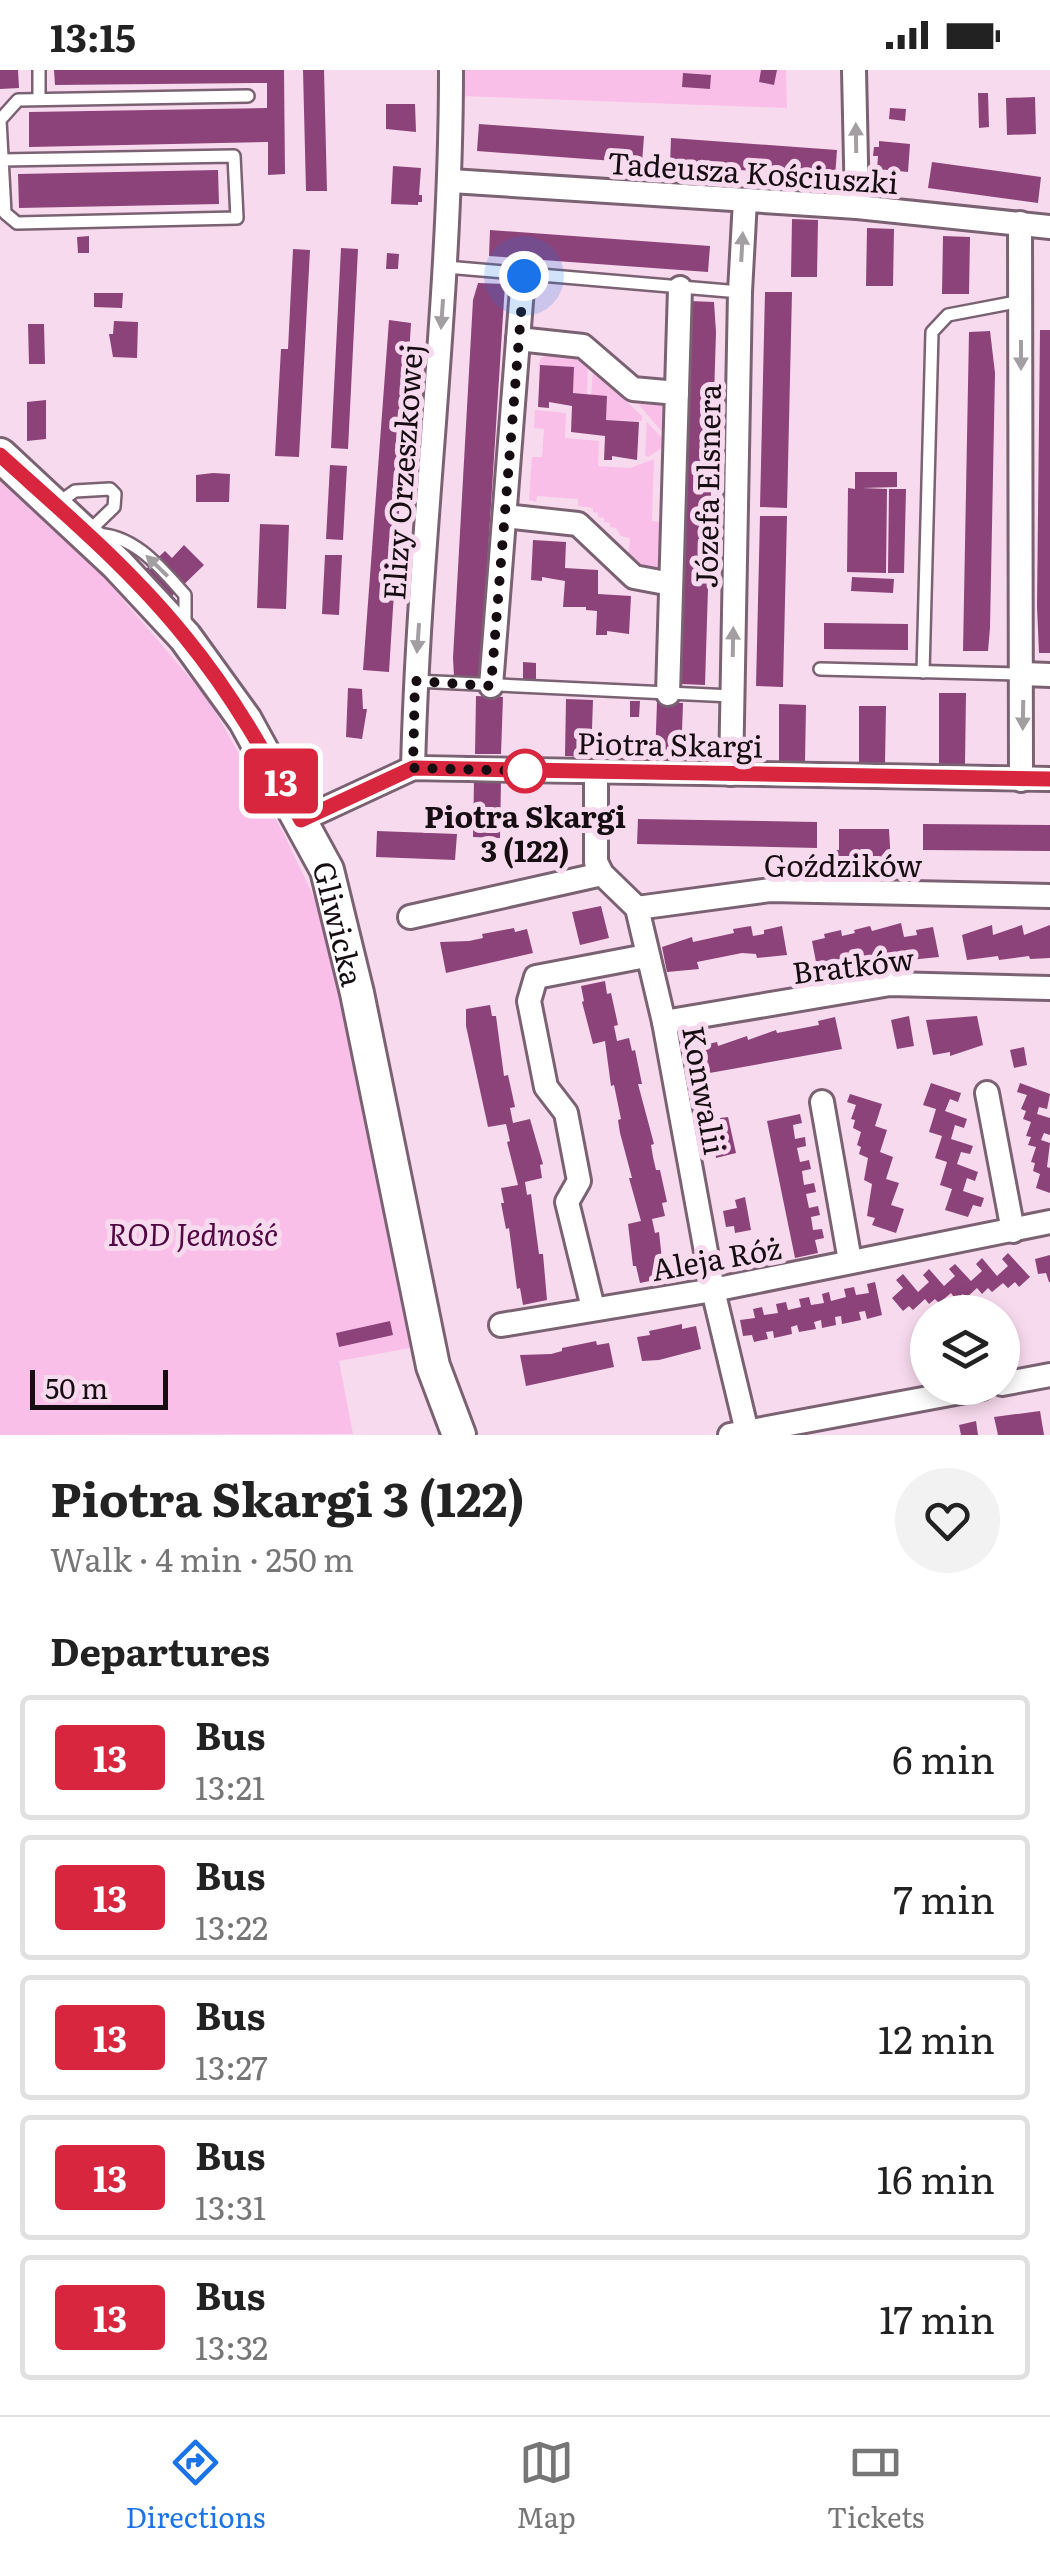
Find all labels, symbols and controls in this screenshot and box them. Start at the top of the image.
text: 13:15 [50,7,136,64]
one-way arrow [847,122,863,154]
street label: Tadeusza Kościuszki [606,139,900,203]
one-way arrow [734,230,750,262]
your location [499,251,549,301]
one-way arrow [434,298,450,330]
one-way arrow [1013,340,1029,372]
street label: Elizy Orzeszkowej [370,342,432,602]
street label: Józefa Elsnera [682,383,730,589]
one-way arrow [145,555,169,578]
one-way arrow [410,622,426,654]
one-way arrow [725,625,741,657]
one-way arrow [1014,700,1030,732]
street label: Piotra Skargi [577,719,763,767]
line badge: 13 [236,748,326,814]
marker: Piotra Skargi 3 (122) [504,750,546,792]
text: 13 [264,755,298,807]
place label: Piotra Skargi 3 (122) [424,793,626,871]
street label: Goździków [764,842,922,886]
street label: Gliwicka [304,857,377,991]
street label: Bratków [790,935,917,993]
street label: Konwalii [673,1022,739,1158]
park label: ROD Jedność [108,1211,278,1255]
street label: Aleja Róż [648,1224,784,1290]
map controls [910,1295,1020,1405]
button: layers [910,1295,1020,1405]
scale bar [30,1365,168,1410]
text: 50 m [45,1366,108,1408]
text: Piotra Skargi 3 (122) [50,1461,525,1532]
button: heart [895,1468,1000,1573]
text: Walk · 4 min · 250 m [50,1534,354,1582]
text: Departures [50,1621,270,1678]
text: Bus [195,1705,266,1762]
text: 6 min [892,1729,995,1786]
text: 13 [93,1731,127,1783]
text: 13:21 [195,1762,265,1810]
text: Bus [195,1845,266,1902]
text: 7 min [893,1869,995,1926]
text: 13 [93,1871,127,1923]
text: 13:22 [195,1902,268,1950]
text: Bus [195,1985,266,2042]
text: 12 min [878,2009,995,2066]
text: 13 [93,2011,127,2063]
text: 13:27 [195,2042,268,2090]
text: Bus [195,2125,266,2182]
text: 16 min [877,2149,995,2206]
text: 13 [93,2151,127,2203]
text: 13:31 [195,2182,266,2230]
text: Bus [195,2265,266,2322]
text: 17 min [879,2289,995,2346]
text: 13 [93,2291,127,2343]
text: 13:32 [195,2322,268,2370]
tab: Directions [125,2435,265,2537]
tab: Map [516,2435,576,2537]
tab: Tickets [827,2435,925,2537]

